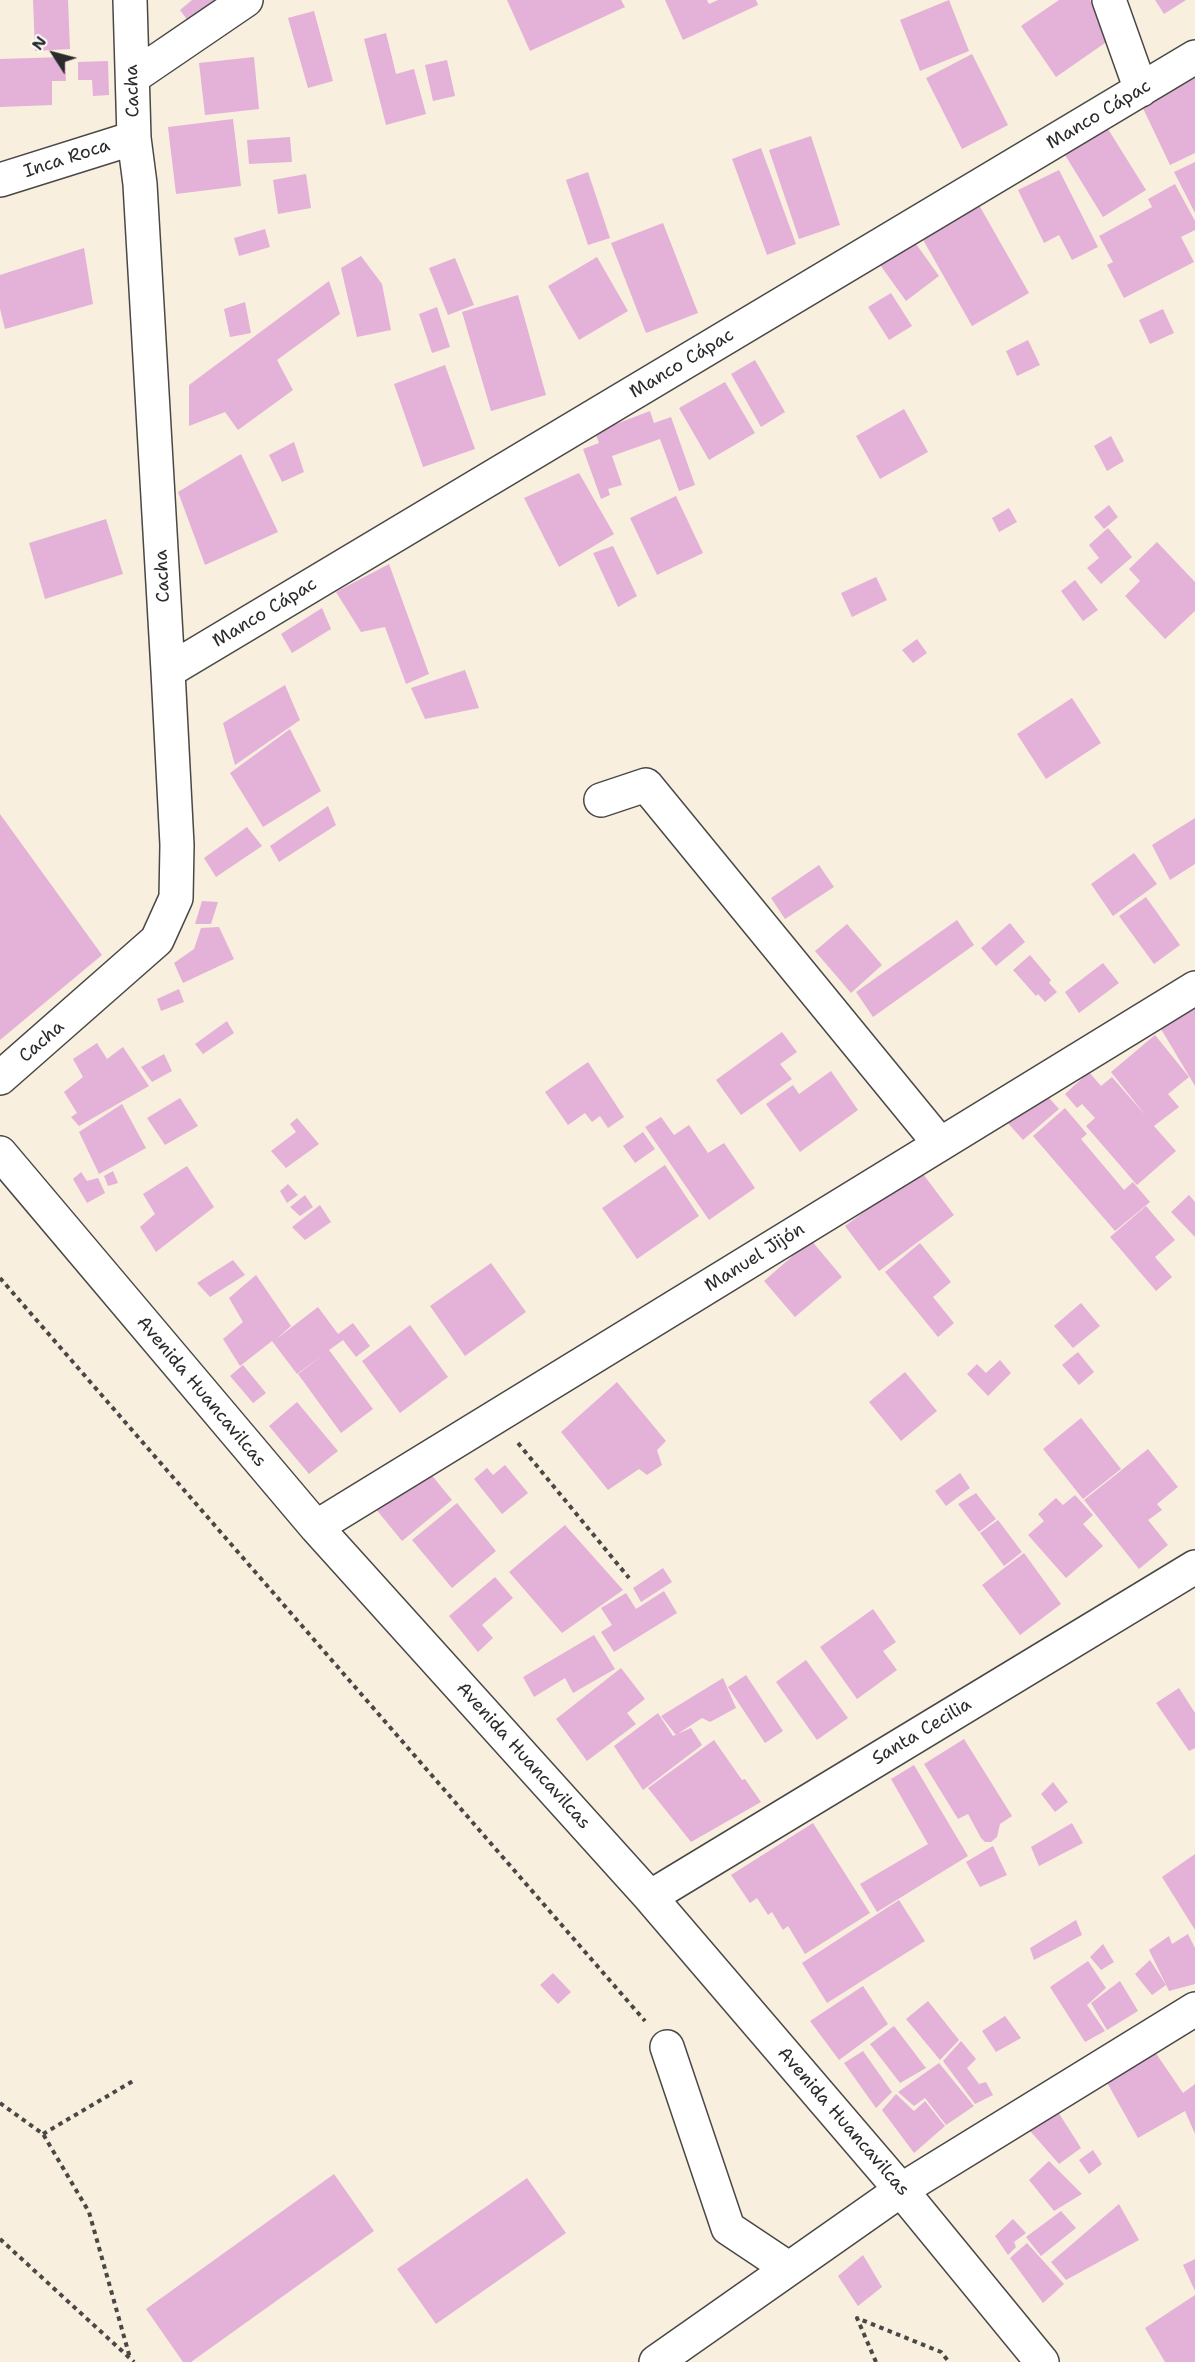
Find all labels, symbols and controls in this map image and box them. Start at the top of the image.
north arrow [24,24,84,84]
text: N [27,32,51,54]
street label: Cacha [121,64,145,118]
street label: Manco Cápac [1043,76,1155,154]
street label: Inca Roca [21,135,113,183]
street label: Manco Cápac [626,325,738,403]
street label: Cacha [151,549,175,603]
street label: Manco Cápac [209,574,321,652]
street label: Cacha [15,1017,69,1067]
street label: Manuel Jijón [701,1219,809,1297]
street label: Avenida Huancavilcas [132,1312,270,1472]
street label: Avenida Huancavilcas [451,1678,595,1834]
street label: Santa Cecilia [868,1694,976,1770]
street label: Avenida Huancavilcas [773,2043,913,2201]

